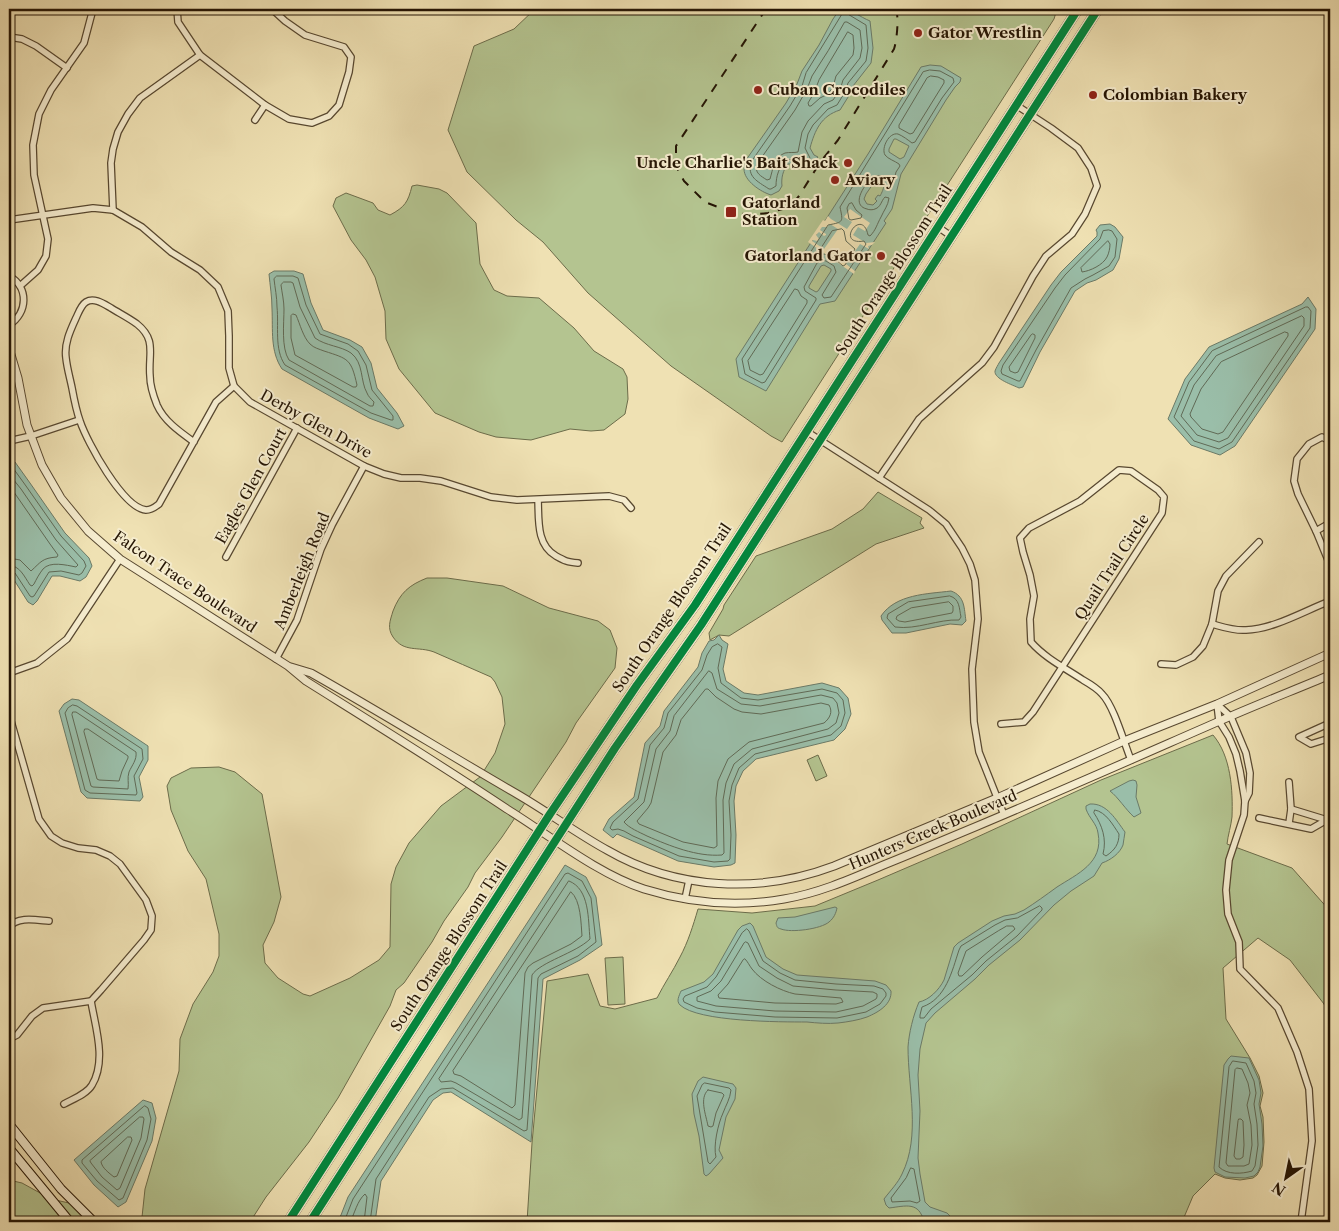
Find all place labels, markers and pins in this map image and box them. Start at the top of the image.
place label: Gator Wrestlin [928,23,1043,42]
marker: Gator Wrestlin [912,27,924,39]
place label: Cuban Crocodiles [768,80,906,99]
marker: Cuban Crocodiles [752,84,764,96]
place label: Colombian Bakery [1103,85,1248,104]
marker: Colombian Bakery [1087,89,1099,101]
place label: Uncle Charlie's Bait Shack [636,153,839,172]
marker: Uncle Charlie's Bait Shack [842,157,854,169]
place label: Aviary [844,170,896,189]
marker: Aviary [829,174,841,186]
place label: Gatorland Station [742,193,821,229]
marker: Gatorland Station [724,205,738,219]
place label: Gatorland Gator [744,246,872,265]
marker: Gatorland Gator [875,250,887,262]

